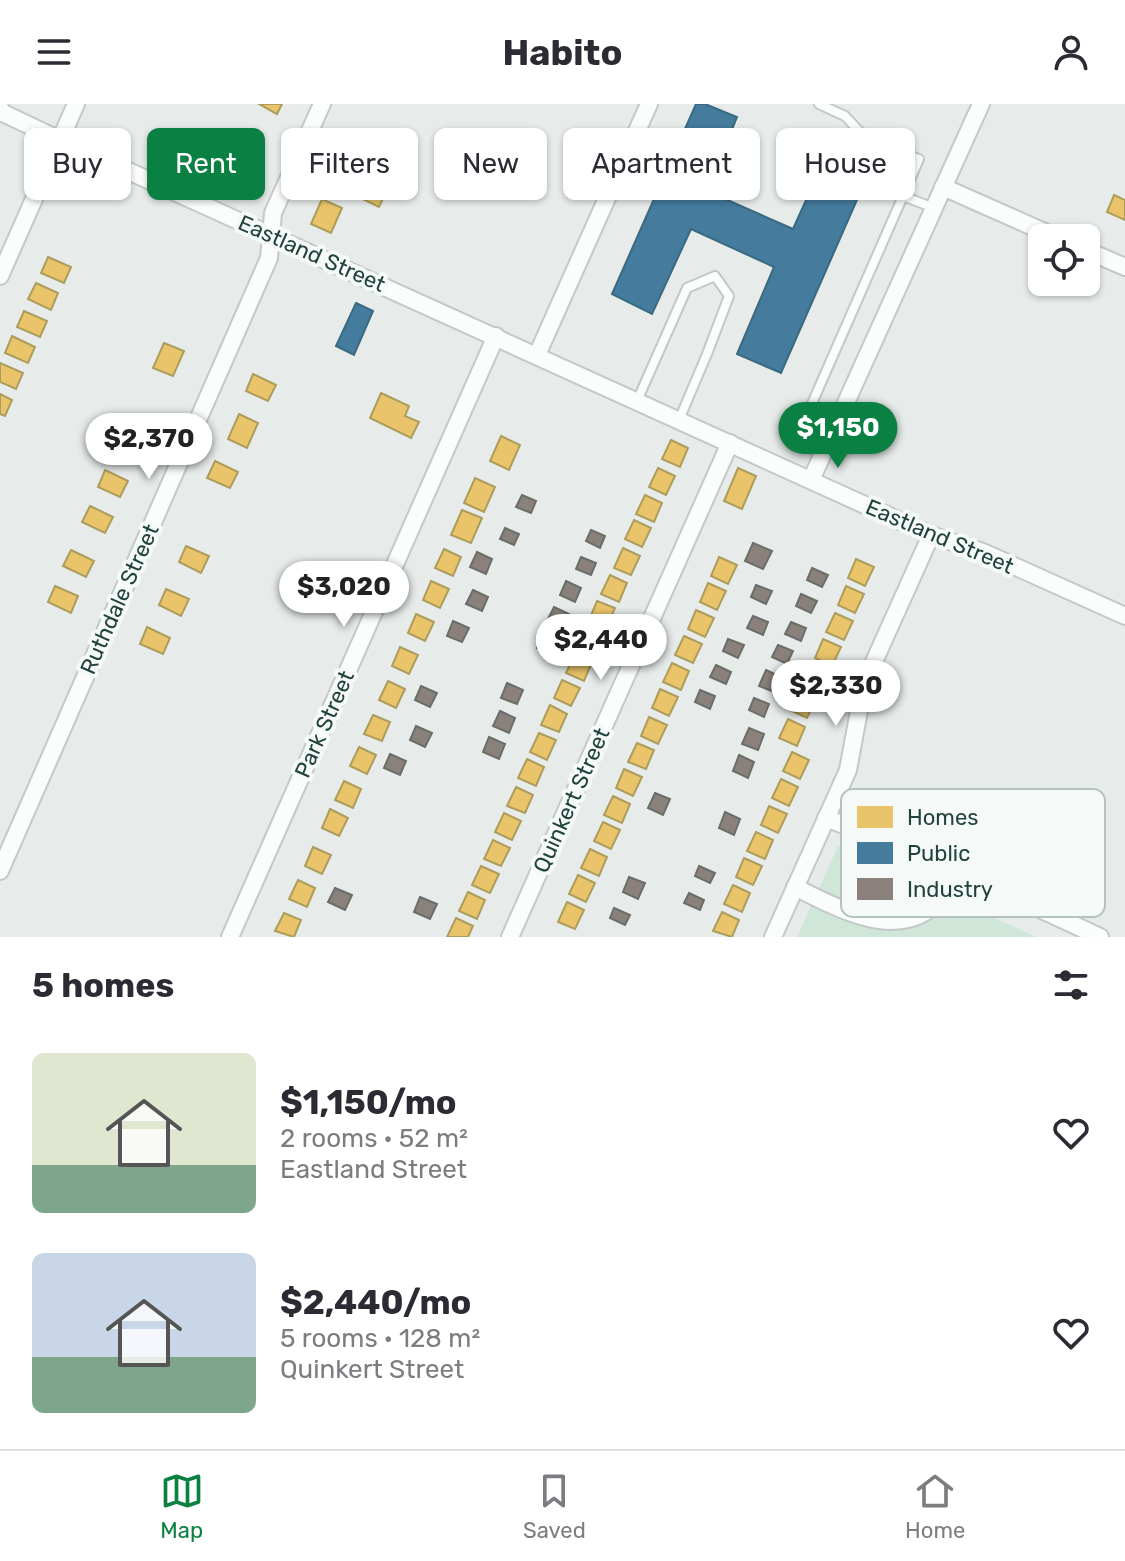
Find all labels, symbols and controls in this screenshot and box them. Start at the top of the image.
icon: menu [32,30,76,74]
icon: person [1049,30,1093,74]
text: Habito [503,31,622,74]
chip: Buy [24,128,131,200]
chip: Rent [147,128,265,200]
chip: Filters [281,128,418,200]
chip: New [434,128,547,200]
chip: Apartment [563,128,760,200]
chip: House [776,128,915,200]
street label: Eastland Street [234,209,390,298]
map controls [1028,224,1100,296]
button: locate [1028,224,1100,296]
pin: $1,150 [773,402,903,470]
text: $1,150 [796,412,880,443]
pin: $2,370 [84,413,214,481]
text: $2,370 [103,423,195,454]
street label: Eastland Street [862,493,1018,580]
street label: Ruthdale Street [74,520,165,678]
pin: $3,020 [279,561,409,629]
text: $3,020 [297,571,391,602]
pin: $2,440 [536,614,666,682]
text: $2,440 [554,624,648,655]
pin: $2,330 [771,660,901,728]
street label: Park Street [289,666,360,782]
text: $2,330 [789,670,883,701]
street label: Quinkert Street [527,723,616,877]
legend [841,789,1105,917]
text: Homes [907,804,978,831]
text: Public [907,840,970,867]
text: Industry [907,876,993,903]
icon: filters [1049,963,1093,1007]
text: 5 homes [32,965,174,1006]
text: $1,150/mo [280,1082,457,1123]
icon: home [96,1085,192,1181]
icon: heart [1049,1111,1093,1155]
text: 2 rooms · 52 m² [280,1123,468,1154]
text: Eastland Street [280,1154,467,1185]
text: $2,440/mo [280,1282,471,1323]
icon: home [96,1285,192,1381]
icon: heart [1049,1311,1093,1355]
text: 5 rooms · 128 m² [280,1323,480,1354]
text: Quinkert Street [280,1354,464,1385]
tab: Map [160,1469,204,1544]
tab: Saved [523,1469,586,1544]
tab: Home [905,1469,965,1544]

